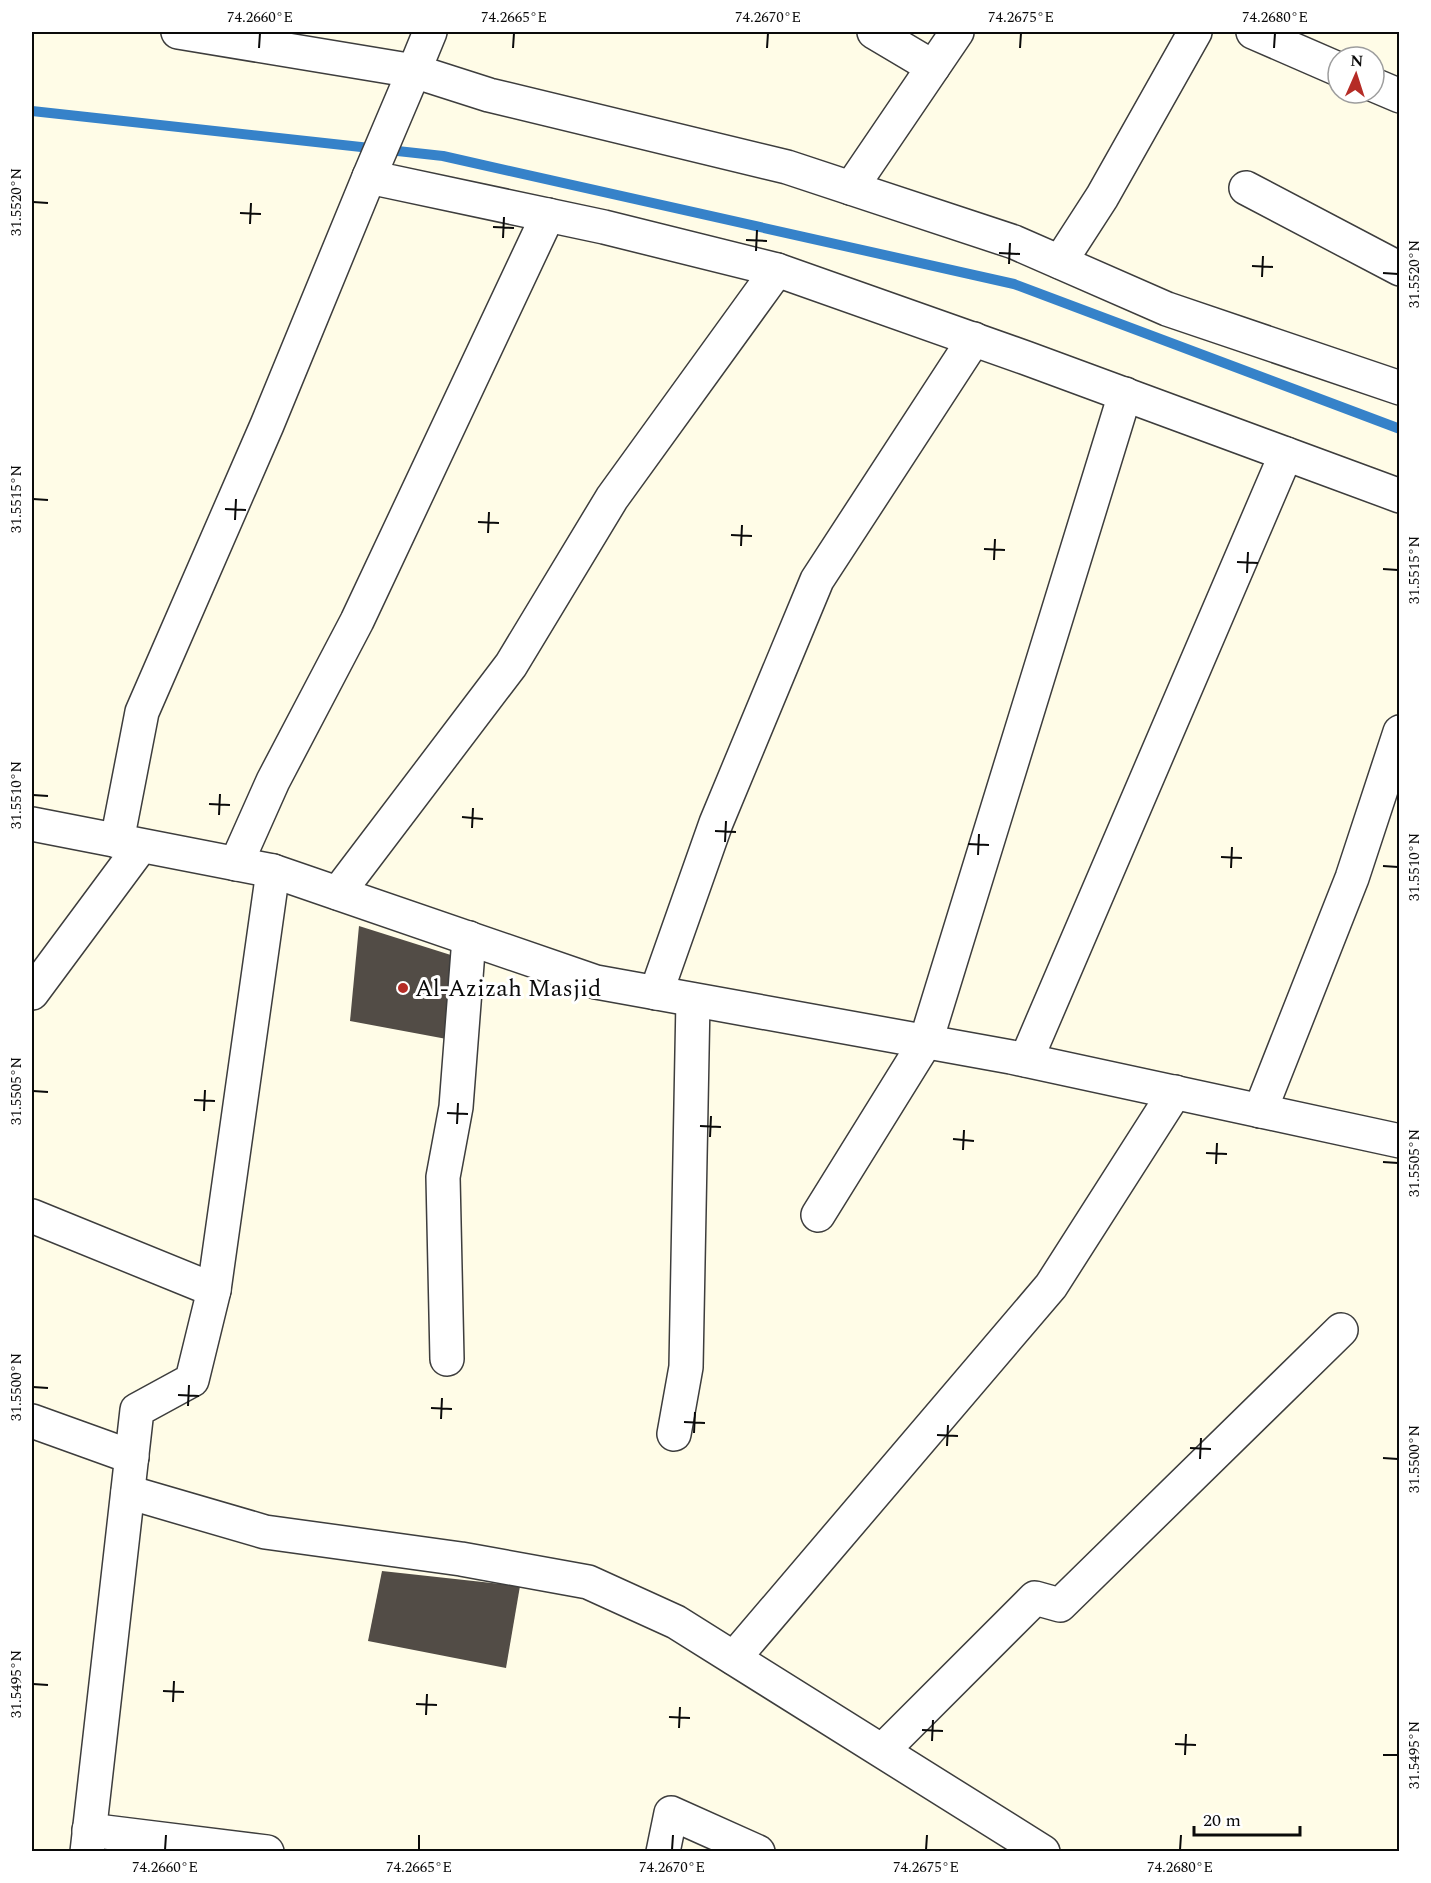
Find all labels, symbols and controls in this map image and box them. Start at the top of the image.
text: 74.2660°E [227,6,293,29]
text: 74.2665°E [481,6,547,29]
text: 74.2670°E [735,6,801,29]
text: 74.2675°E [988,6,1054,29]
text: 74.2680°E [1242,6,1308,29]
north arrow [1326,45,1386,105]
text: N [1350,49,1364,73]
text: 31.5520°N [5,168,28,236]
text: 31.5520°N [1403,240,1426,308]
text: 31.5515°N [5,465,28,533]
text: 31.5515°N [1403,536,1426,604]
text: 31.5510°N [5,761,28,829]
text: 31.5510°N [1403,833,1426,901]
place label: Al-Azizah Masjid [415,971,601,1007]
marker: Al-Azizah Masjid [396,981,410,995]
text: 31.5505°N [5,1057,28,1125]
text: 31.5505°N [1403,1129,1426,1197]
text: 31.5500°N [5,1353,28,1421]
text: 31.5500°N [1403,1425,1426,1493]
text: 31.5495°N [5,1650,28,1718]
text: 31.5495°N [1403,1721,1426,1789]
scale bar [1194,1799,1300,1837]
text: 20 m [1203,1807,1241,1834]
text: 74.2660°E [132,1856,198,1879]
text: 74.2665°E [386,1856,452,1879]
text: 74.2670°E [639,1856,705,1879]
text: 74.2675°E [893,1856,959,1879]
text: 74.2680°E [1147,1856,1213,1879]

